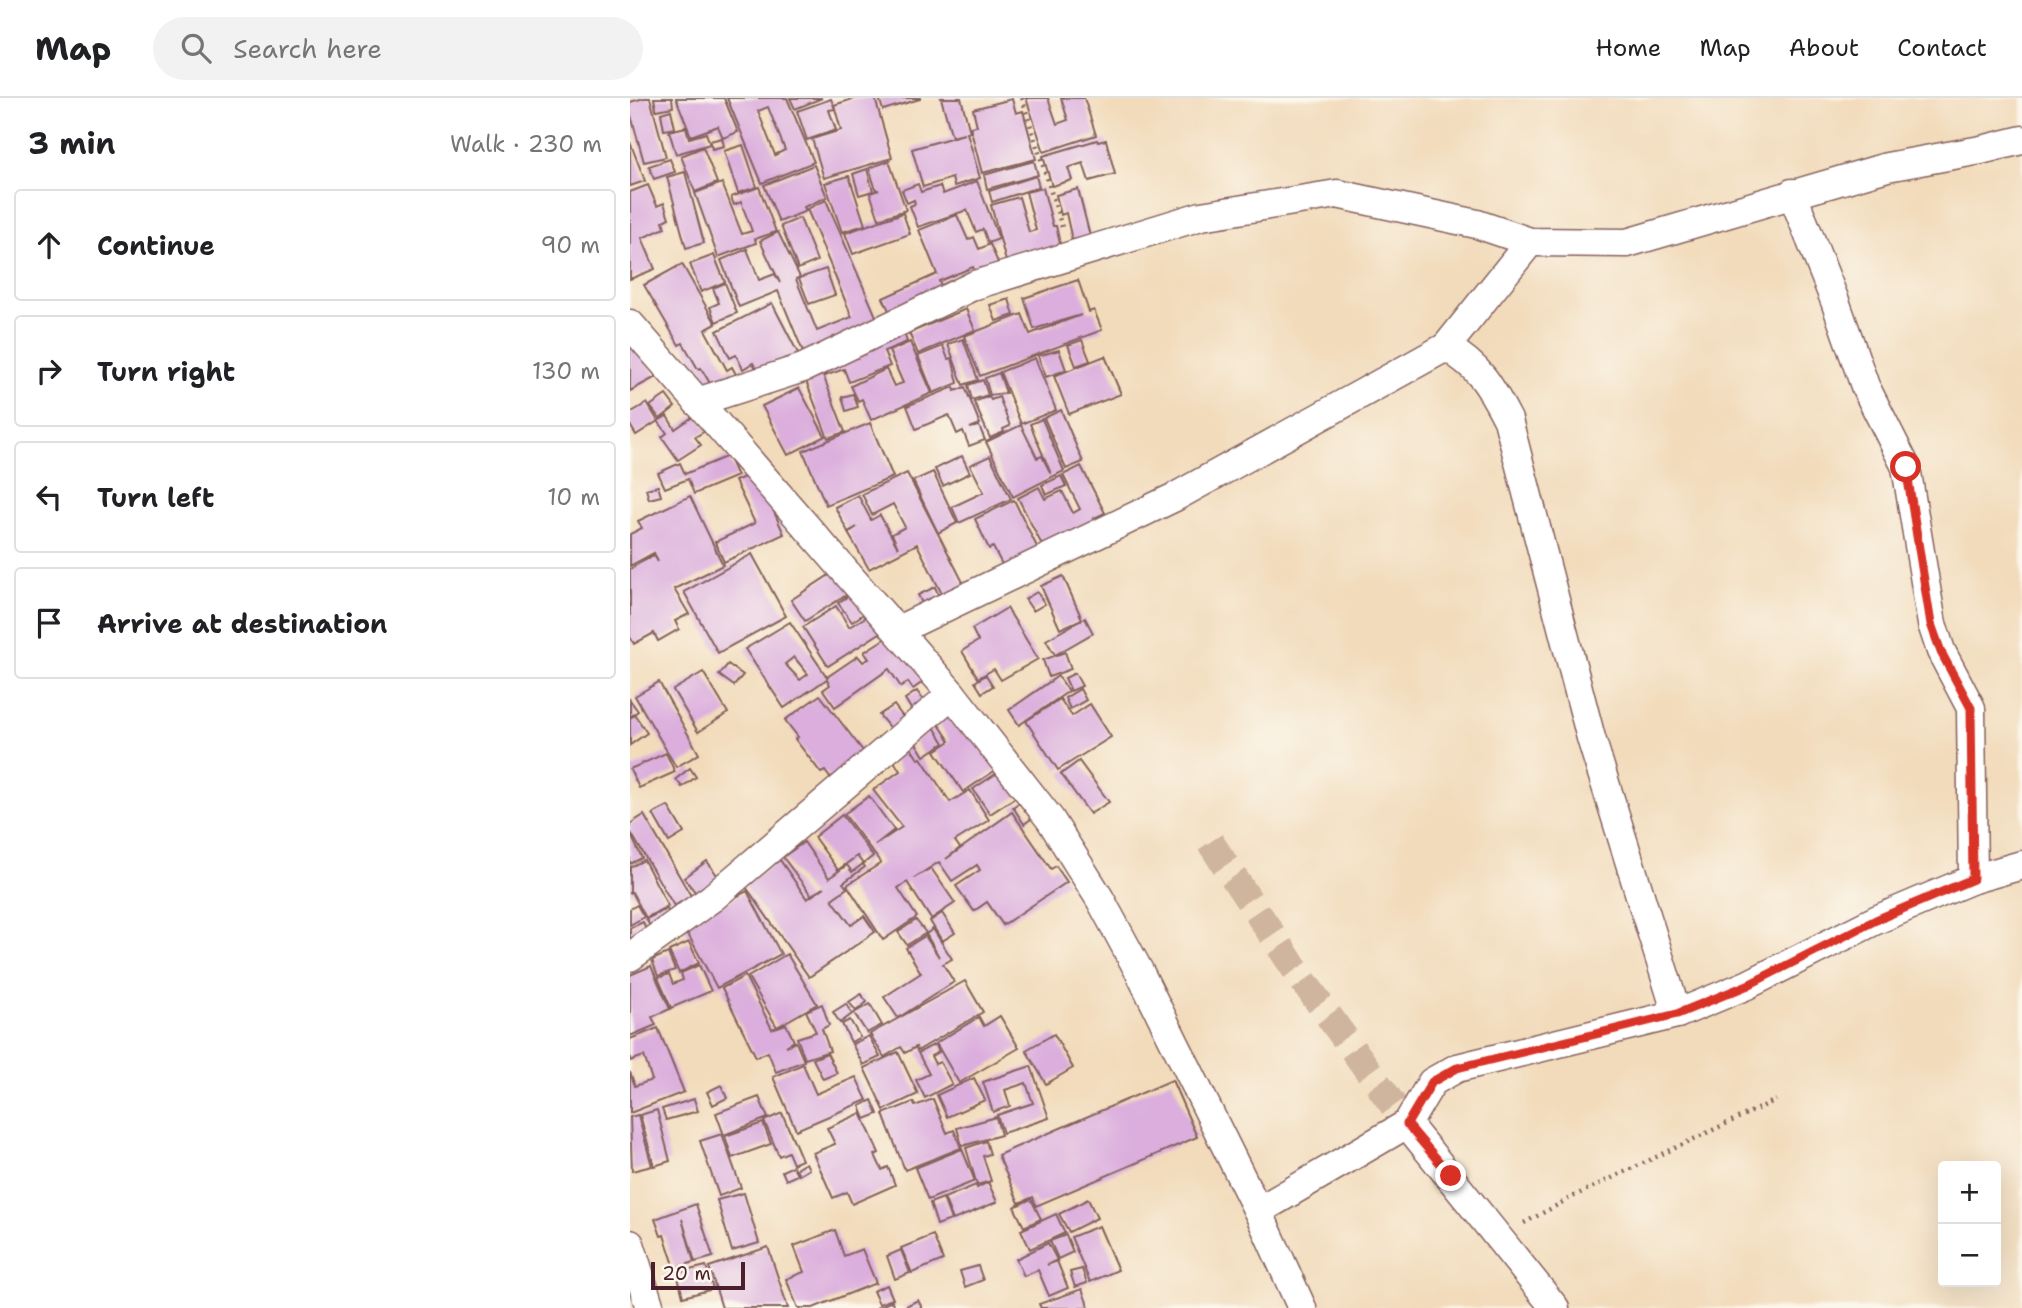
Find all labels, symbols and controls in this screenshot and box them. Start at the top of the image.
search box [153,17,643,80]
text: Map [35,26,111,71]
icon: search [177,29,215,67]
text: Search here [233,31,382,66]
text: Home [1595,32,1661,64]
text: Map [1699,32,1751,64]
text: About [1789,32,1859,64]
text: Contact [1897,32,1987,64]
text: 3 min [28,123,115,164]
text: Walk · 230 m [450,129,602,159]
icon: ahead [30,226,68,264]
text: Continue [97,228,215,263]
text: 90 m [540,230,600,260]
icon: right [30,352,68,390]
text: Turn right [97,354,235,389]
text: 130 m [532,356,600,386]
route start [1890,451,1921,482]
icon: left [30,478,68,516]
text: Turn left [97,480,214,515]
text: 10 m [547,482,600,512]
icon: arrive [30,604,68,642]
text: Arrive at destination [97,606,387,641]
route end [1435,1160,1466,1191]
map controls [1938,1161,2001,1287]
button: + [1938,1161,2001,1224]
button: − [1938,1224,2001,1287]
scale bar [651,1259,746,1291]
text: 20 m [662,1261,711,1286]

